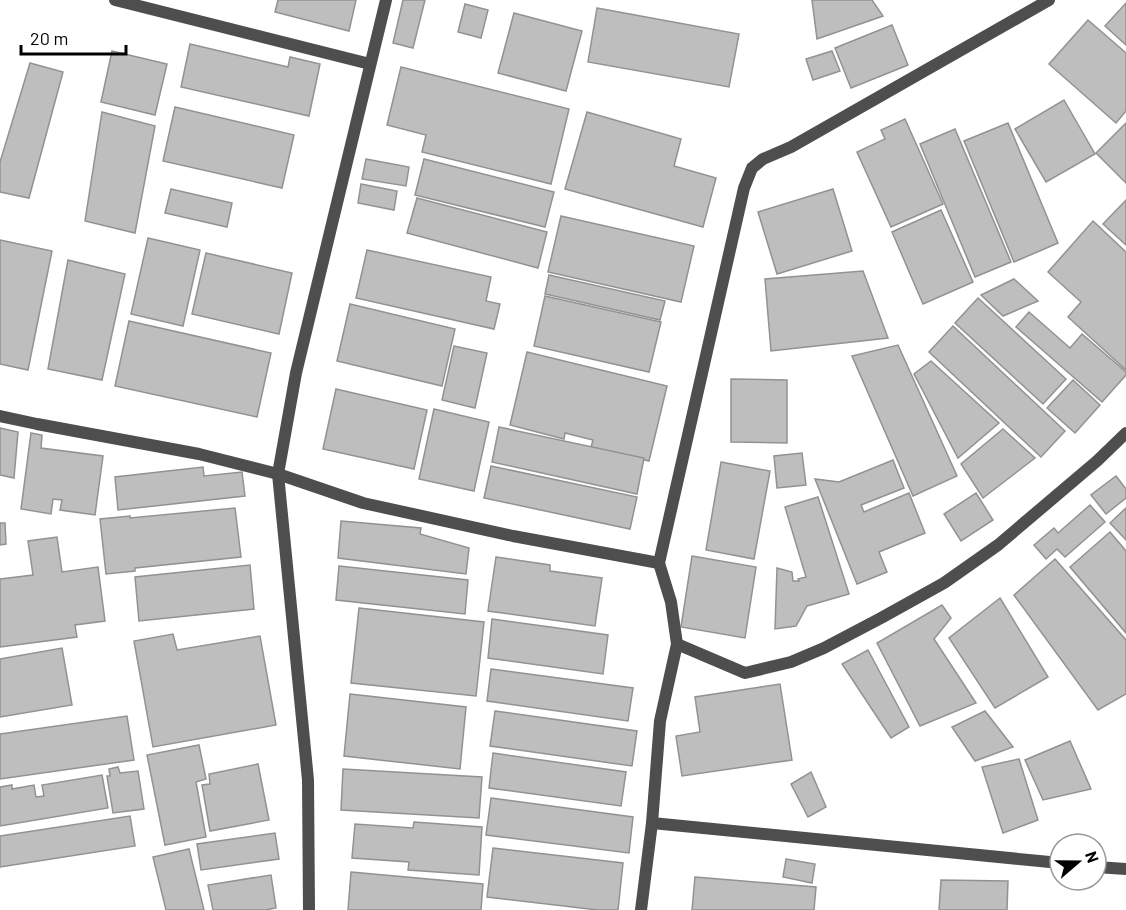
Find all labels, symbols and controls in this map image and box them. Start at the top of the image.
scale bar [21,18,126,56]
text: 20 m [30,27,68,49]
north arrow [1048,832,1108,892]
text: N [1082,848,1103,865]

